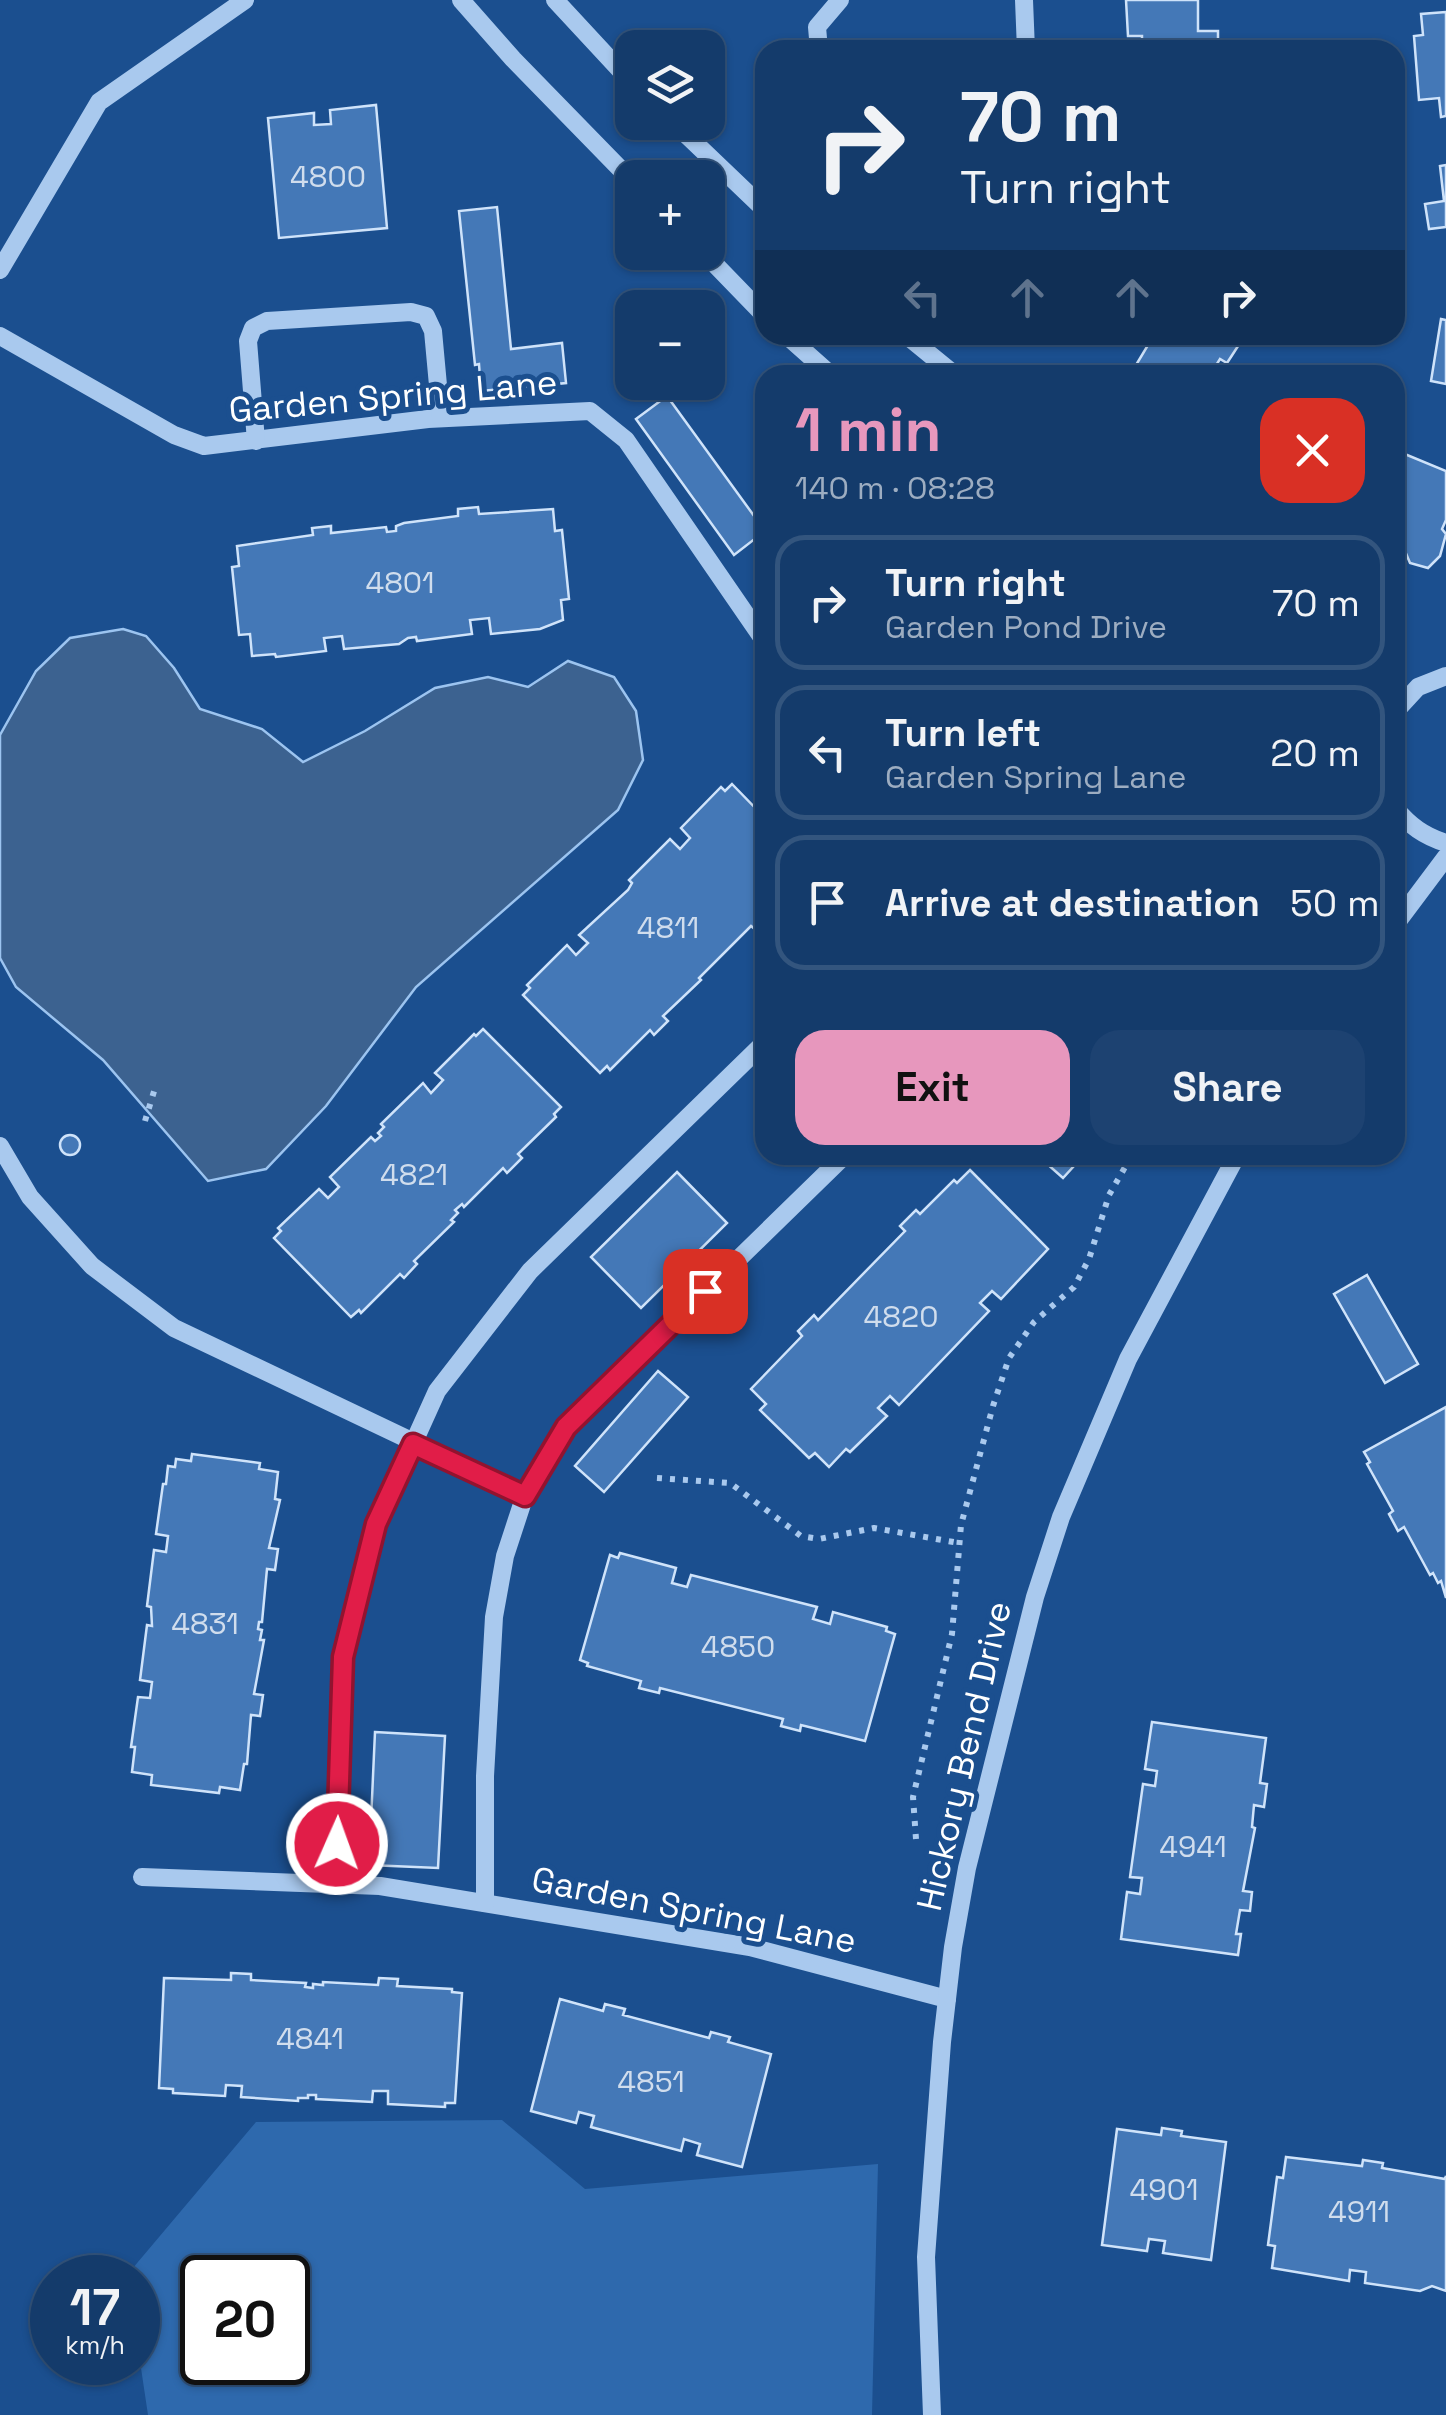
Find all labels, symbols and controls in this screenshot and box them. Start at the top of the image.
map controls [615,30,725,400]
button: layers [615,30,725,140]
text: 70 m [960,72,1121,161]
icon: right [795,80,925,210]
house number: 4800 [290,157,366,196]
text: Turn right [960,159,1171,216]
button: + [615,160,725,270]
icon: left [895,270,950,325]
icon: ahead [1000,270,1055,325]
icon: ahead [1105,270,1160,325]
icon: right [1210,270,1265,325]
button: − [615,290,725,400]
street label: Garden Spring Lane [227,360,559,432]
text: 1 min [795,392,942,469]
button: close [1260,398,1365,503]
text: 140 m · 08:28 [795,468,995,508]
text: Turn right [885,559,1066,607]
house number: 4801 [365,563,435,602]
icon: right [800,575,855,630]
text: 70 m [1272,579,1360,627]
text: Garden Pond Drive [885,607,1167,647]
text: Turn left [885,709,1041,757]
icon: left [800,725,855,780]
text: 20 m [1270,729,1360,777]
text: Garden Spring Lane [885,757,1186,797]
icon: arrive [800,875,855,930]
text: Arrive at destination [885,879,1260,927]
text: 50 m [1290,879,1380,927]
house number: 4811 [637,908,699,947]
button: Exit [795,1030,1070,1145]
button: Share [1090,1030,1365,1145]
house number: 4821 [380,1155,448,1194]
pin [663,1249,748,1334]
icon: arrive [678,1264,733,1319]
house number: 4820 [864,1297,938,1336]
street label: Hickory Bend Drive [907,1597,1021,1915]
house number: 4831 [171,1604,239,1643]
house number: 4850 [701,1627,775,1666]
position arrow [285,1792,389,1896]
house number: 4941 [1159,1827,1227,1866]
street label: Garden Spring Lane [528,1857,860,1963]
house number: 4841 [276,2019,344,2058]
house number: 4851 [617,2062,685,2101]
house number: 4901 [1130,2170,1198,2209]
house number: 4911 [1328,2192,1390,2231]
speed limit sign: 20 [180,2255,310,2385]
text: 17 [70,2276,120,2340]
text: km/h [65,2329,125,2361]

